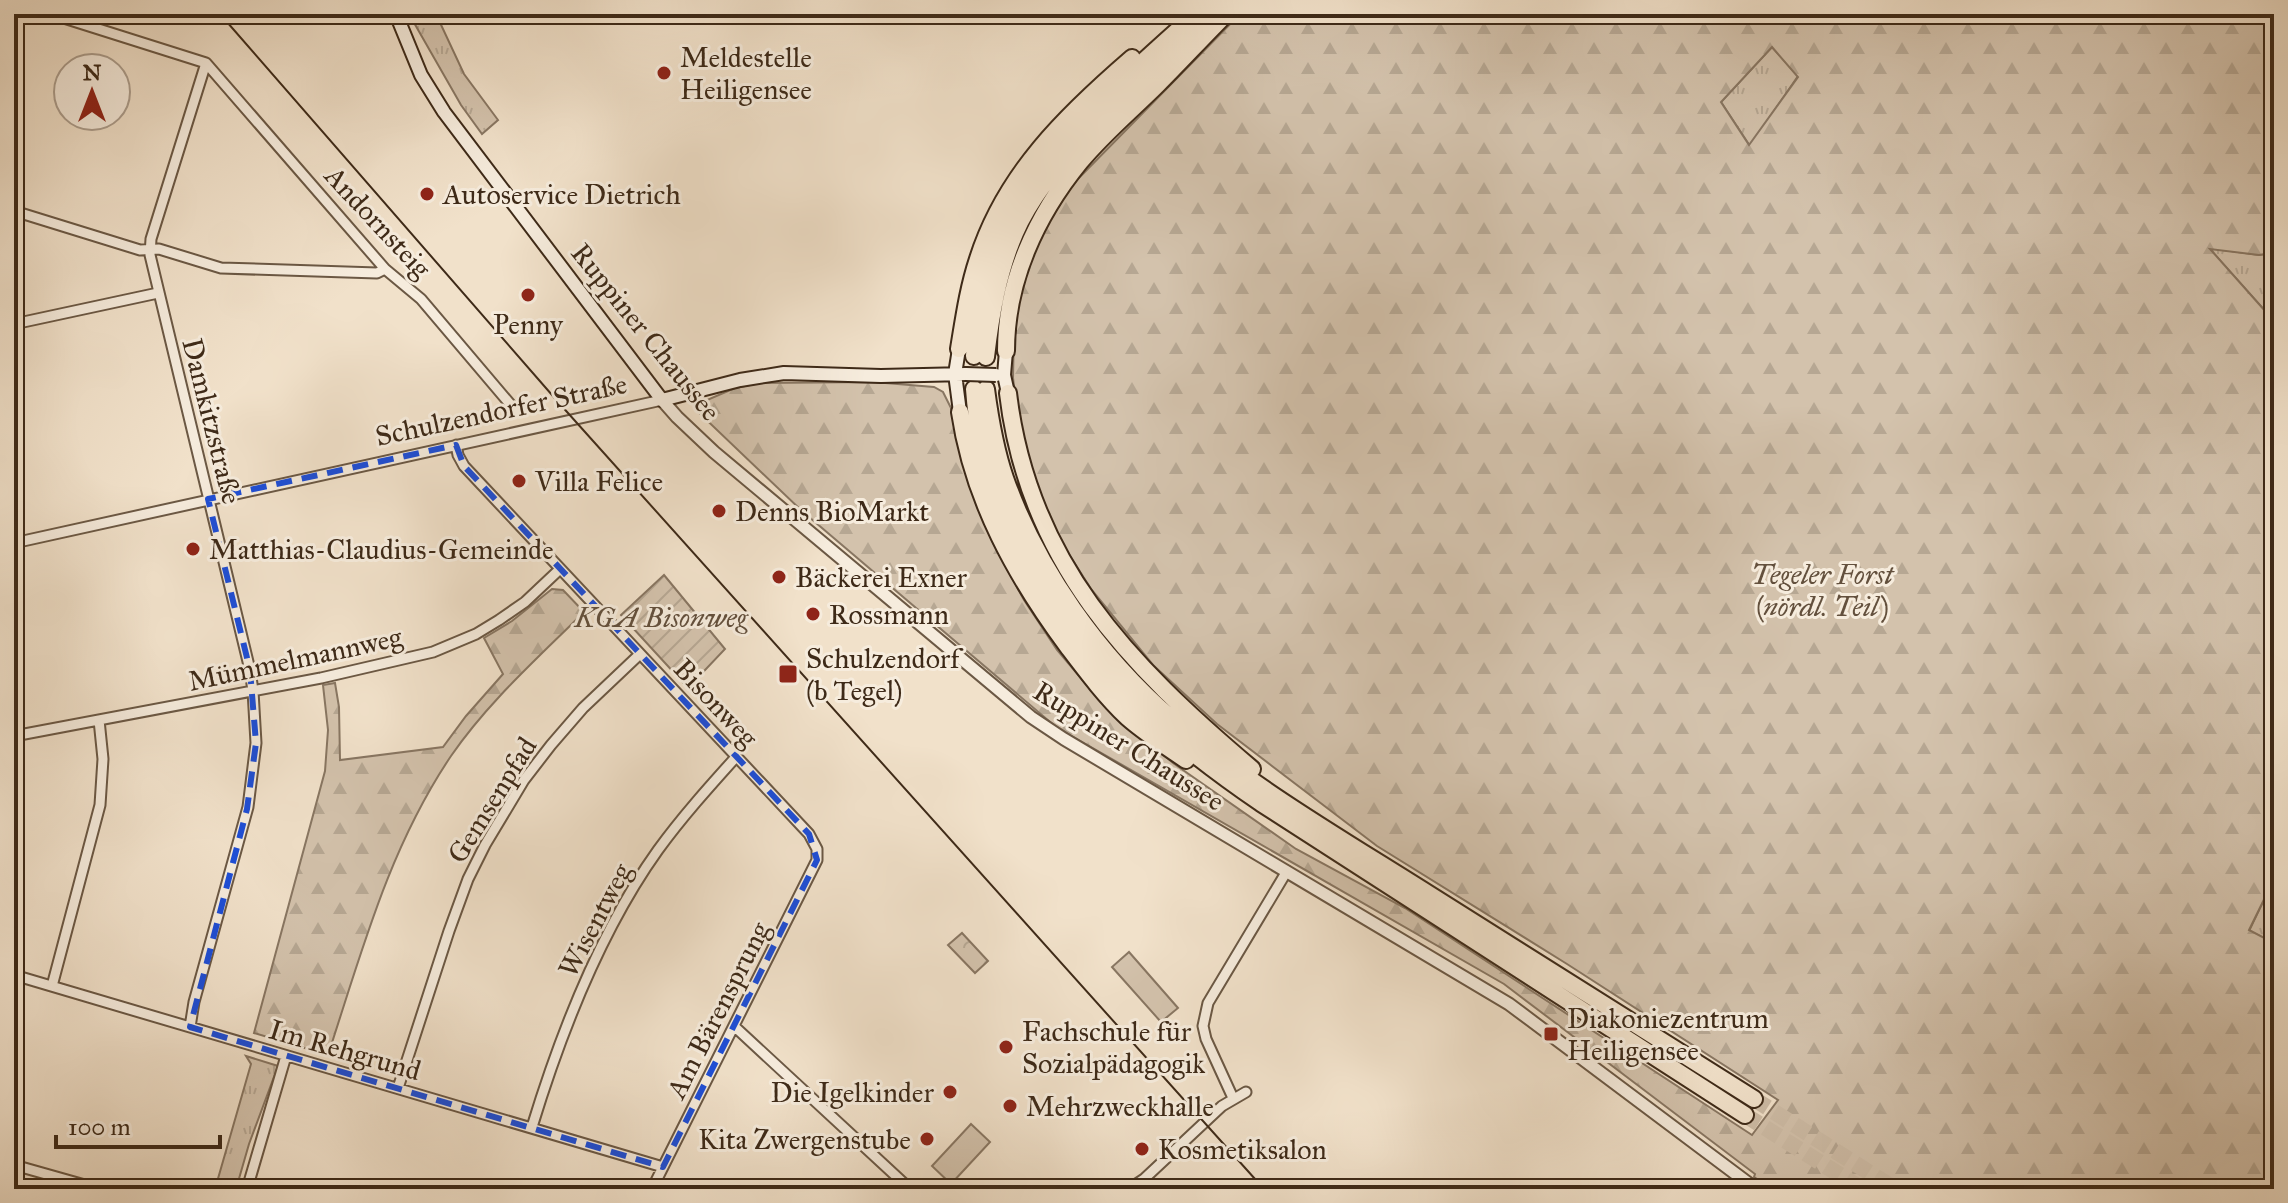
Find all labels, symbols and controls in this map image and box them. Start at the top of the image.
place label: Meldestelle Heiligensee [680,40,812,107]
north arrow [52,52,132,132]
text: N [83,59,102,86]
marker: Meldestelle Heiligensee [655,64,673,82]
street label: Andornsteig [317,158,439,286]
place label: Autoservice Dietrich [442,177,681,212]
marker: Autoservice Dietrich [418,185,436,203]
street label: Ruppiner Chaussee [564,236,728,428]
marker: Penny [519,286,537,304]
place label: Penny [493,307,564,342]
street label: Damkitzstraße [175,335,249,507]
street label: Schulzendorfer Straße [372,366,630,454]
place label: Villa Felice [534,464,663,499]
marker: Villa Felice [510,472,528,490]
place label: Denns BioMarkt [735,494,929,529]
marker: Denns BioMarkt [710,502,728,520]
place label: Matthias-Claudius-Gemeinde [209,532,554,567]
marker: Matthias-Claudius-Gemeinde [184,540,202,558]
park label: Tegeler Forst (nördl. Teil) [1751,557,1895,624]
place label: Bäckerei Exner [795,560,968,595]
marker: Bäckerei Exner [770,568,788,586]
place label: Rossmann [829,597,949,632]
park label: KGA Bisonweg [573,600,749,635]
marker: Rossmann [804,605,822,623]
street label: Mümmelmannweg [185,619,406,699]
place label: Schulzendorf (b Tegel) [806,641,964,708]
street label: Bisonweg [666,651,766,755]
marker: Schulzendorf (b Tegel) [777,663,799,685]
street label: Ruppiner Chaussee [1027,673,1231,819]
street label: Gemsenpfad [440,731,544,869]
street label: Wisentweg [550,856,640,983]
street label: Am Bärensprung [658,915,778,1105]
place label: Diakoniezentrum Heiligensee [1567,1001,1769,1068]
street label: Im Rehgrund [265,1012,425,1088]
place label: Fachschule für Sozialpädagogik [1022,1014,1205,1081]
marker: Diakoniezentrum Heiligensee [1542,1025,1560,1043]
marker: Fachschule für Sozialpädagogik [997,1038,1015,1056]
place label: Die Igelkinder [771,1075,934,1110]
marker: Die Igelkinder [941,1083,959,1101]
place label: Mehrzweckhalle [1026,1089,1214,1124]
marker: Mehrzweckhalle [1001,1097,1019,1115]
scale bar [56,1099,220,1149]
text: 100 m [68,1112,131,1142]
place label: Kita Zwergenstube [698,1122,911,1157]
marker: Kita Zwergenstube [918,1130,936,1148]
place label: Kosmetiksalon [1158,1132,1327,1167]
marker: Kosmetiksalon [1133,1140,1151,1158]

